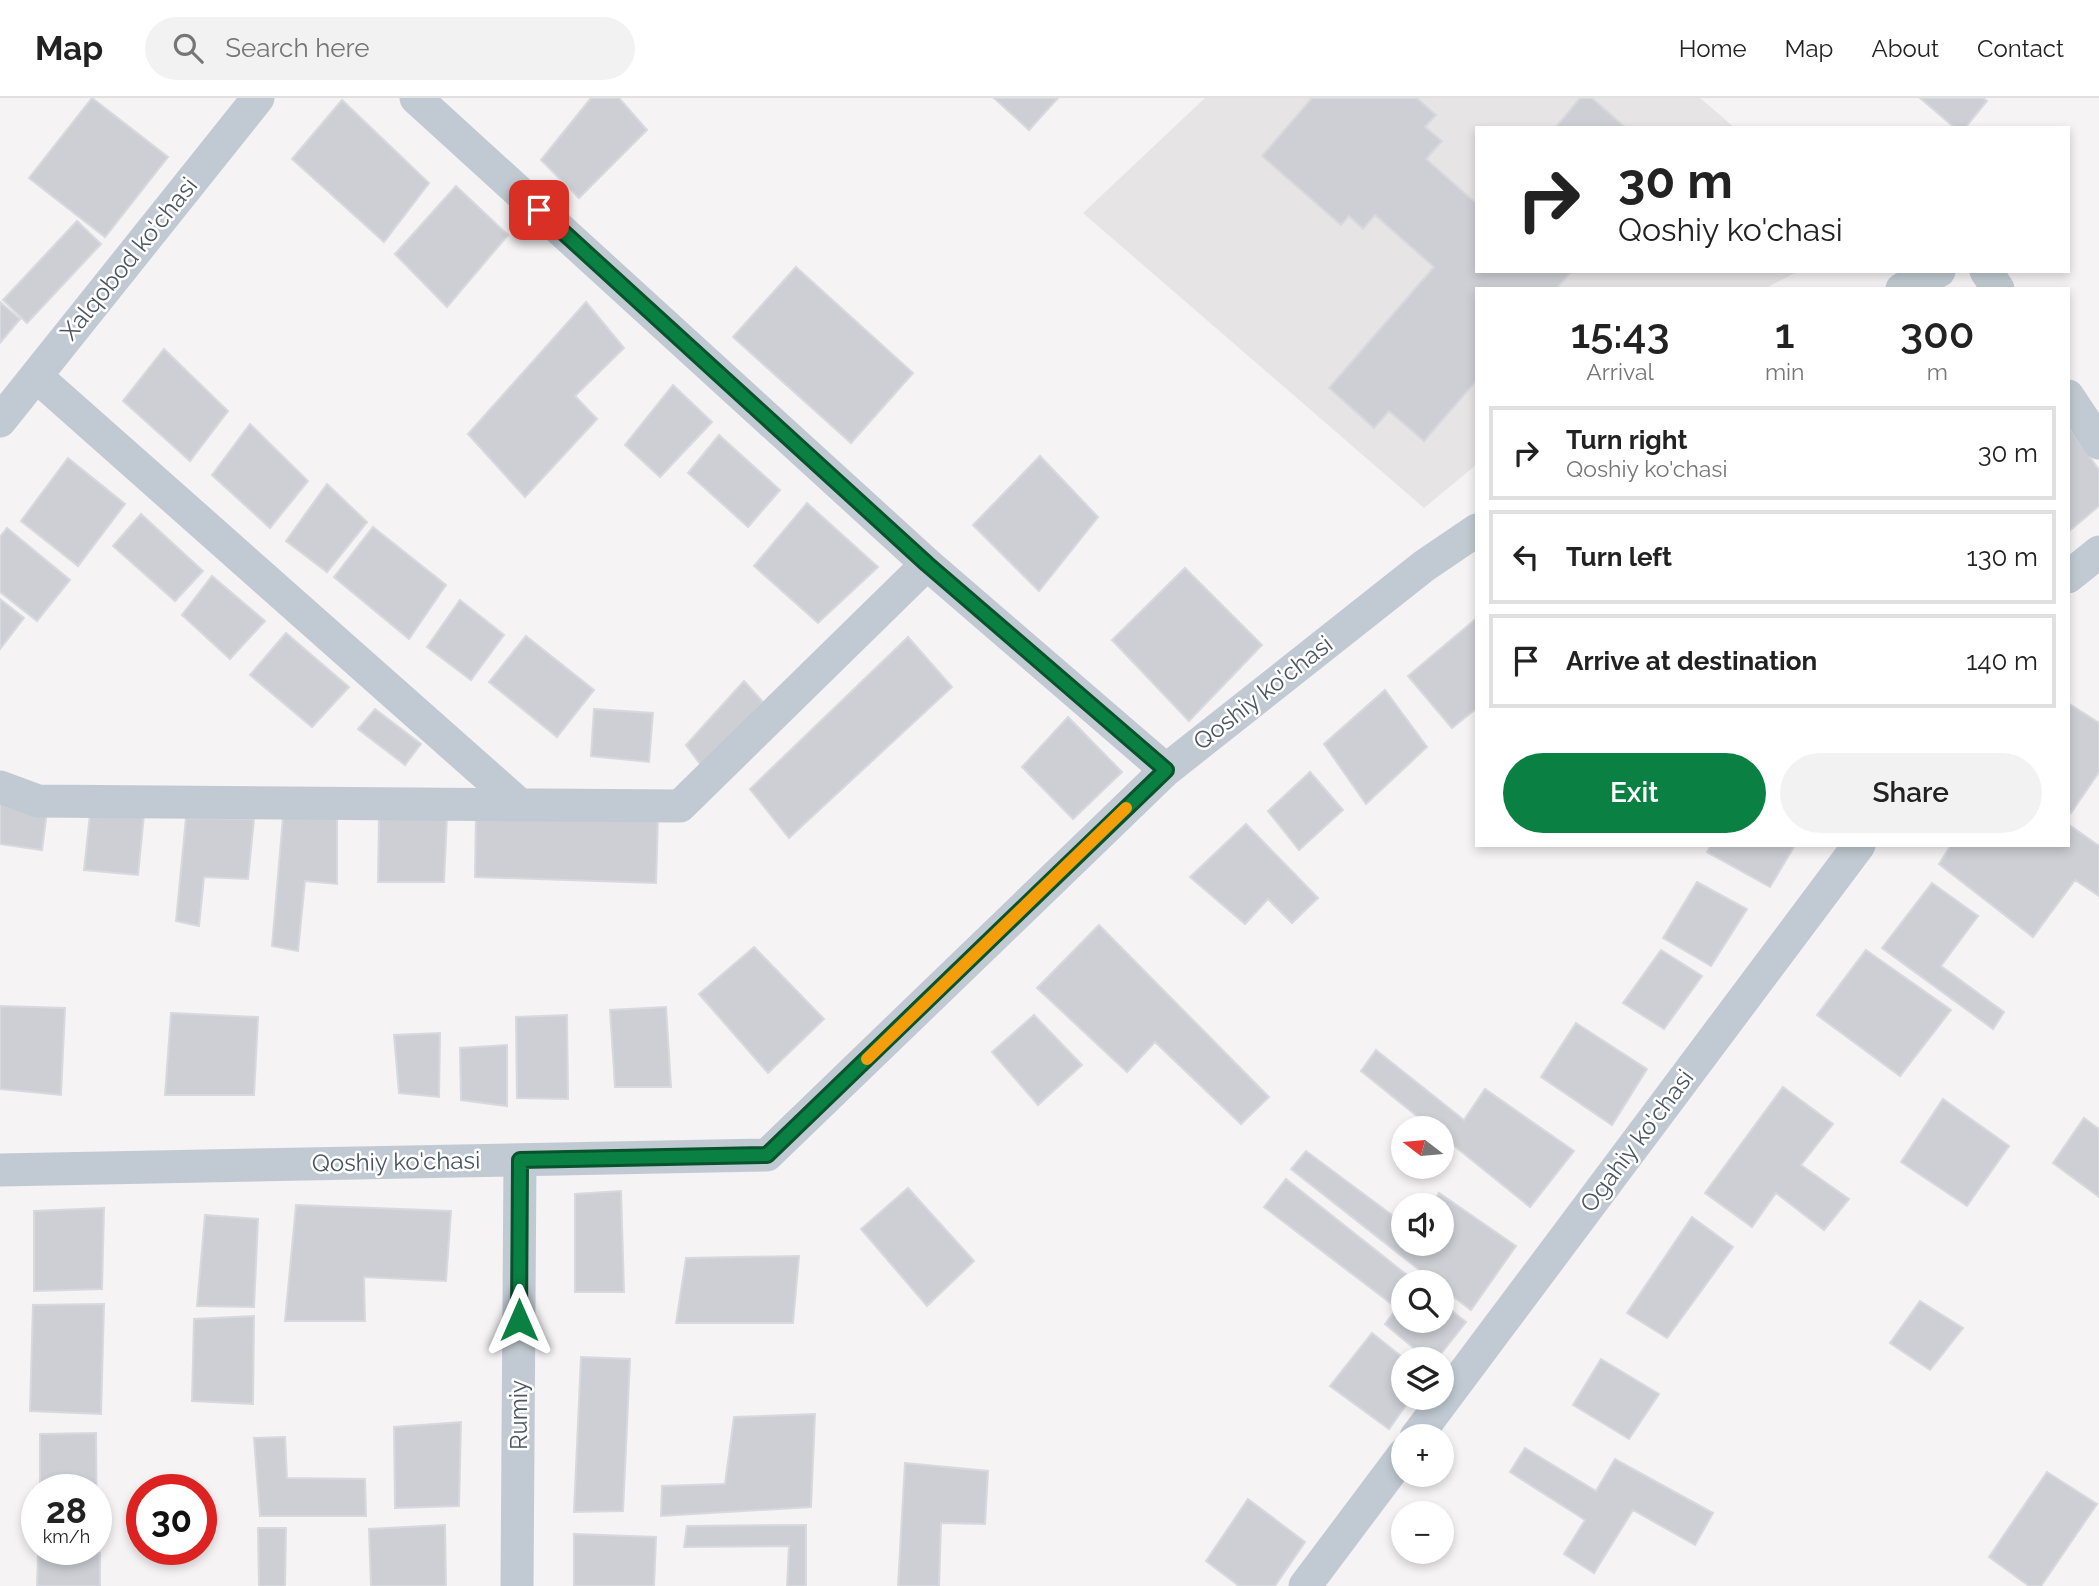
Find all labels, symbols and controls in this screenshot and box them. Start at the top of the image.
search box [145,17,635,80]
text: Map [35,29,103,68]
icon: search [169,29,207,67]
text: Search here [225,33,370,63]
text: Home [1679,34,1747,63]
text: Map [1785,34,1833,63]
text: About [1871,34,1939,63]
text: Contact [1977,34,2064,63]
text: 30 m [1618,152,1733,209]
icon: right [1503,154,1594,245]
street label: Xalqobod ko'chasi [54,172,203,346]
pin [509,180,569,240]
icon: arrive [520,191,558,229]
text: Qoshiy ko'chasi [1618,211,1843,248]
text: 15:43 [1570,309,1669,358]
text: 1 [1775,309,1795,358]
text: 300 [1900,309,1975,358]
text: Arrival [1586,358,1654,385]
text: min [1765,358,1804,385]
text: m [1927,358,1948,385]
text: Turn right [1566,425,1687,455]
icon: right [1507,434,1545,472]
text: 30 m [1978,438,2038,468]
text: Qoshiy ko'chasi [1566,455,1728,482]
icon: left [1507,538,1545,576]
text: Turn left [1566,542,1672,572]
text: 130 m [1967,542,2038,572]
street label: Qoshiy ko'chasi [1187,629,1338,756]
icon: arrive [1507,642,1545,680]
text: Arrive at destination [1566,646,1817,676]
text: 140 m [1966,646,2038,676]
button: Exit [1503,753,1766,833]
button: Share [1780,753,2042,833]
street label: Ogahiy ko'chasi [1574,1064,1700,1218]
north arrow [1391,1116,1454,1180]
map controls [1391,1116,1454,1564]
street label: Qoshiy ko'chasi [311,1146,480,1177]
button: sound [1391,1193,1454,1256]
button: search [1391,1270,1454,1333]
position arrow [482,1283,556,1357]
button: layers [1391,1347,1454,1410]
street label: Rumiy [504,1380,533,1450]
button: + [1391,1424,1454,1487]
speed limit sign: 30 [126,1474,217,1565]
text: 28 [46,1490,87,1531]
button: − [1391,1501,1454,1564]
text: km/h [43,1526,90,1547]

